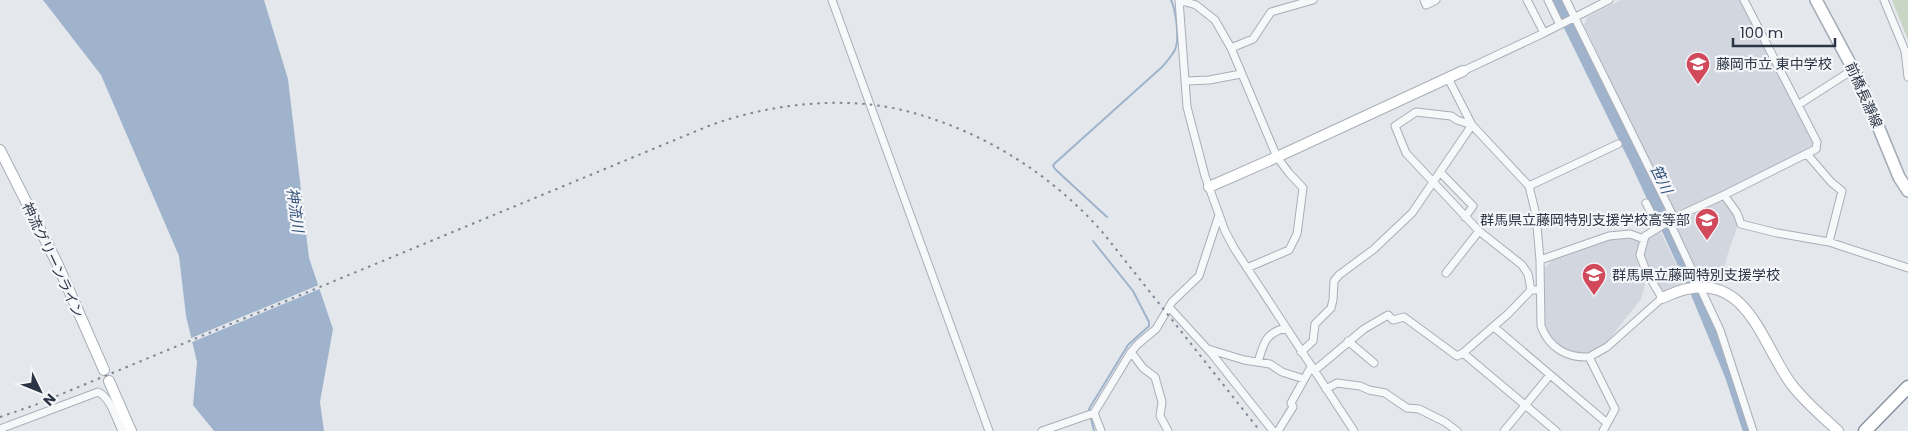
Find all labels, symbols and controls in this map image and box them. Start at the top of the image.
scale bar [1733,15,1836,47]
text: 100 m [1740,22,1783,43]
school or university icon: 藤岡市立 東中学校 [1685,51,1711,85]
place label: 藤岡市立 東中学校 [1716,54,1832,74]
street label: 前橋長瀞線 [1841,59,1887,131]
water label: 笹川 [1645,161,1678,199]
water label: 神流川 [282,186,309,236]
street label: 神流グリーンライン [17,199,89,321]
school or university icon: 群馬県立藤岡特別支援学校高等部 [1694,207,1720,241]
place label: 群馬県立藤岡特別支援学校高等部 [1480,210,1690,230]
school or university icon: 群馬県立藤岡特別支援学校 [1581,262,1607,296]
place label: 群馬県立藤岡特別支援学校 [1612,265,1780,285]
north arrow [15,366,65,416]
text: N [39,389,60,411]

